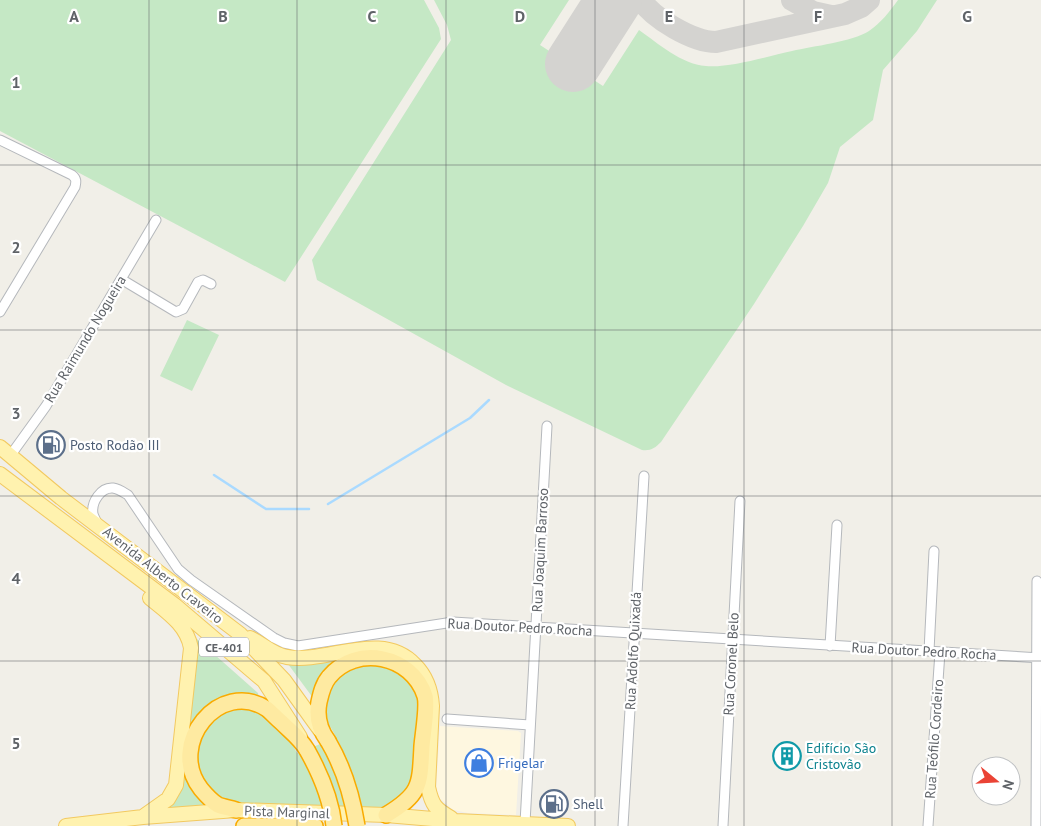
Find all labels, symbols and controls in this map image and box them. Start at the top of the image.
text: A [69,6,79,26]
text: B [218,6,228,26]
text: C [368,6,377,26]
text: D [515,6,525,26]
text: E [665,6,673,26]
text: F [814,6,822,26]
text: G [962,6,972,26]
text: 1 [11,72,21,92]
text: 2 [11,237,21,257]
street label: Rua Raimundo Nogueira [40,272,130,406]
text: 3 [11,403,21,423]
fuel station icon: Posto Rodão III [36,430,66,460]
place label: Posto Rodão III [70,436,160,454]
street label: Rua Joaquim Barroso [528,487,552,613]
street label: Avenida Alberto Craveiro [99,522,227,628]
text: 4 [11,568,21,588]
street label: Rua Adolfo Quixadá [621,591,645,711]
street label: Rua Coronel Belo [719,612,743,716]
street label: Rua Doutor Pedro Rocha [447,614,593,640]
road number: CE-401 [199,638,249,656]
street label: Rua Doutor Pedro Rocha [851,638,997,664]
street label: Rua Teófilo Cordeiro [921,679,947,799]
text: 5 [11,733,21,753]
place label: Edifício São Cristovão [806,739,876,773]
building icon: Edifício São Cristovão [772,741,802,771]
shop icon: Frigelar [464,748,494,778]
place label: Frigelar [498,754,544,772]
north arrow [971,756,1021,806]
text: N [998,778,1018,792]
fuel station icon: Shell [539,789,569,819]
place label: Shell [573,795,603,813]
street label: Pista Marginal [244,802,330,822]

